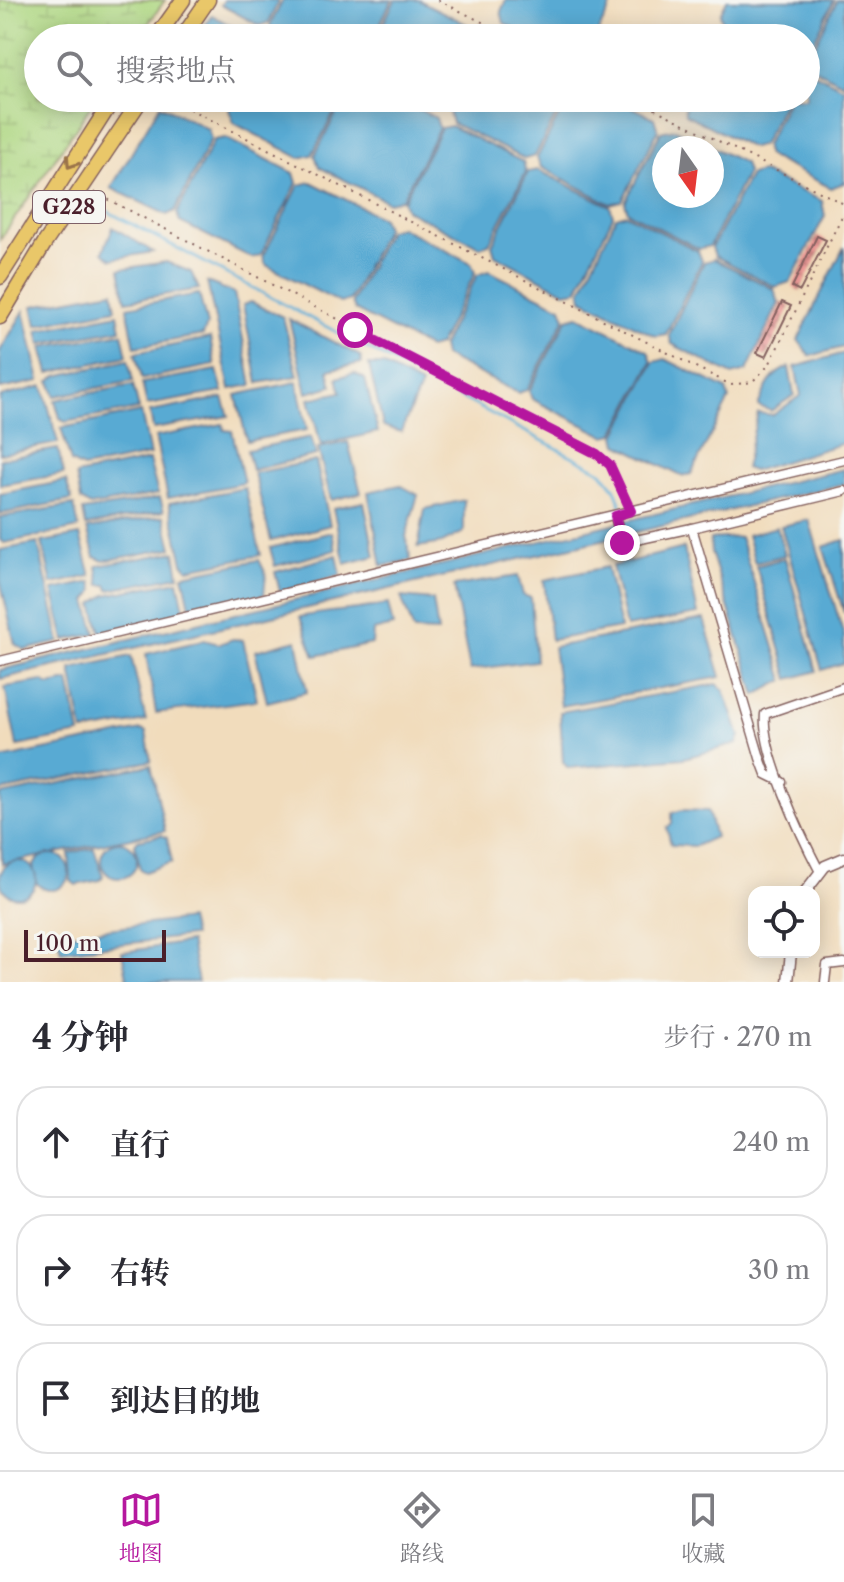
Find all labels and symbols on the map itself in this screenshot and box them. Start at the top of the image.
north arrow [652,136,724,208]
one-way arrow [66,155,81,169]
road number: G228 [33,191,105,223]
route start [337,312,373,348]
route end [604,525,640,561]
scale bar [24,926,166,962]

